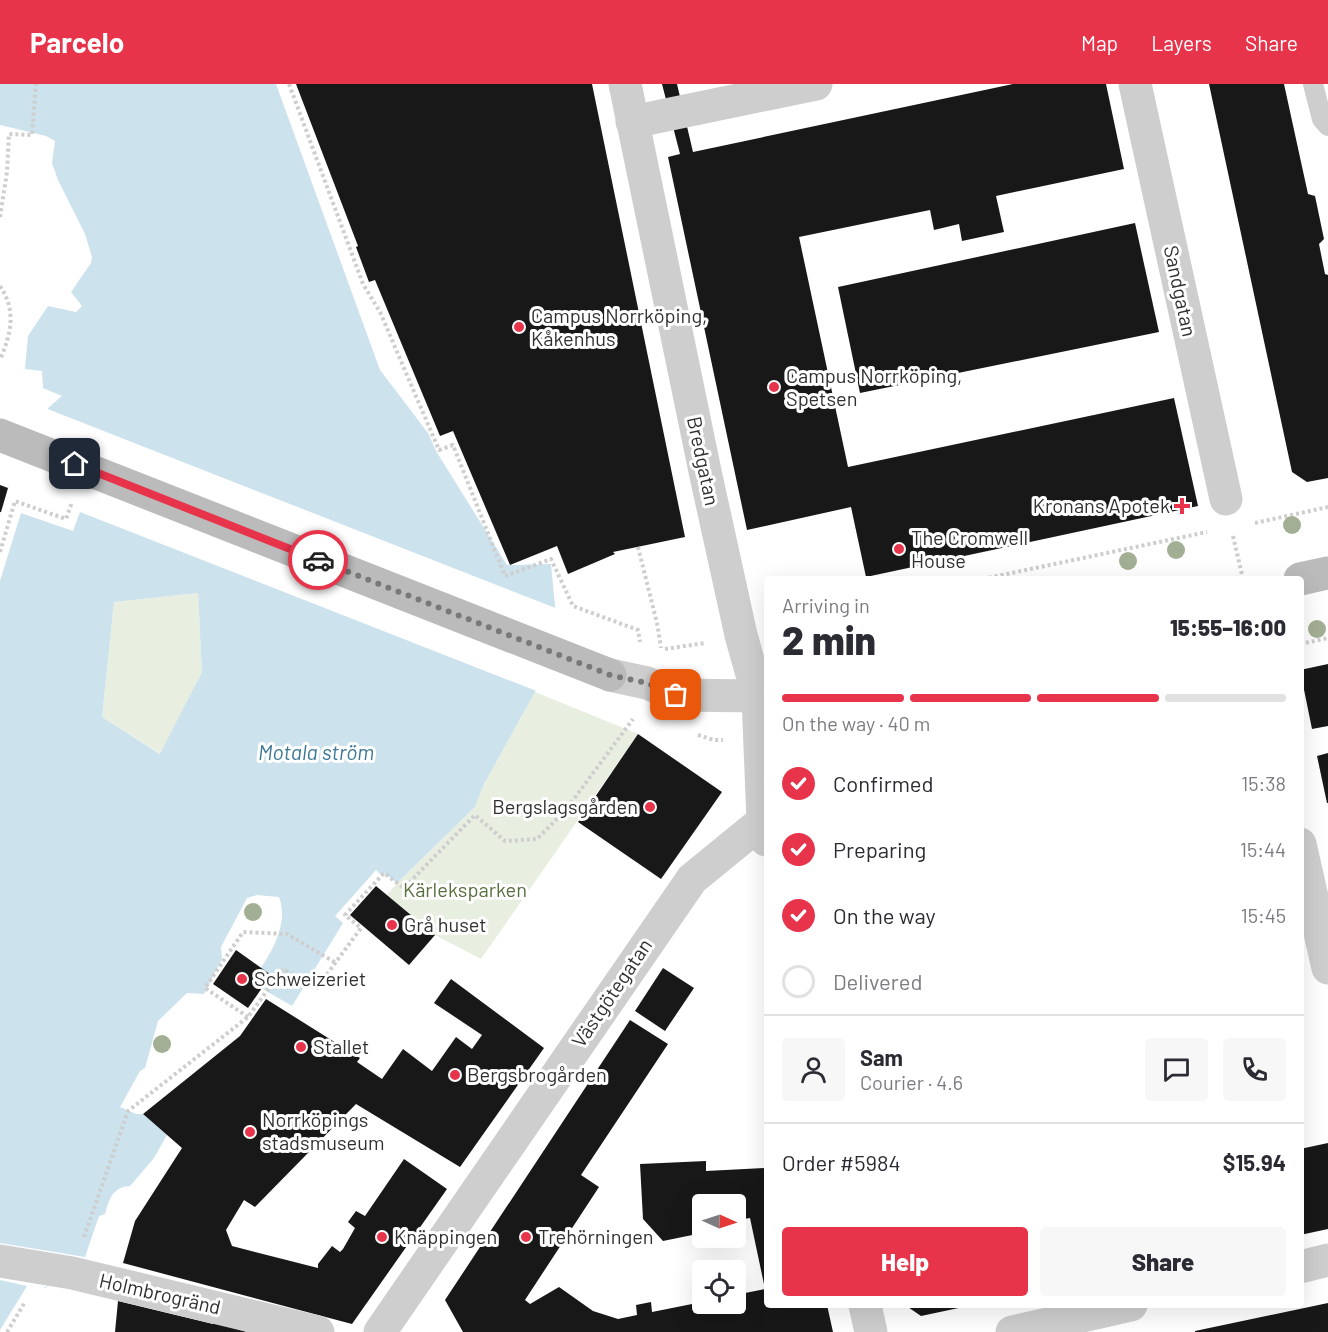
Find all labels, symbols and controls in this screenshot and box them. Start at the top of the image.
text: Parcelo [30,25,124,59]
text: Map [1081,30,1118,55]
text: Layers [1151,30,1212,55]
text: Share [1245,30,1298,55]
street label: Sandgatan [1160,243,1202,339]
place label: Campus Norrköping, Kåkenhus [531,303,707,350]
marker: Campus Norrköping, Kåkenhus [512,320,526,334]
place label: Campus Norrköping, Spetsen [786,363,962,410]
marker: Campus Norrköping, Spetsen [767,380,781,394]
street label: Bredgatan [683,414,725,508]
pin [49,438,100,489]
icon: home [58,447,91,480]
place label: Kronans Apotek [1033,493,1170,517]
marker: Kronans Apotek [1175,499,1189,513]
place label: The Cromwell House [911,525,1028,572]
courier [288,530,348,590]
marker: The Cromwell House [892,542,906,556]
icon: car [302,544,335,577]
text: Arriving in [782,593,870,617]
text: 15:55–16:00 [1170,614,1286,640]
text: 2 min [782,616,876,663]
pin [650,669,701,720]
icon: bag [659,678,692,711]
text: On the way · 40 m [782,711,930,735]
water label: Motala ström [258,739,374,764]
icon: check [782,767,815,800]
text: Confirmed [833,770,933,796]
text: 15:38 [1241,771,1286,795]
place label: Bergslagsgården [492,794,638,818]
marker: Bergslagsgården [643,800,657,814]
icon: check [782,833,815,866]
text: Preparing [833,836,926,862]
text: 15:44 [1240,837,1286,861]
park label: Kärleksparken [403,877,527,901]
icon: check [782,899,815,932]
text: On the way [833,902,936,928]
text: 15:45 [1241,903,1286,927]
place label: Grå huset [404,912,487,936]
marker: Grå huset [385,918,399,932]
street label: Västgötegatan [566,934,656,1051]
place label: Schweizeriet [254,966,366,990]
text: Delivered [833,968,922,994]
marker: Schweizeriet [235,972,249,986]
place label: Stallet [313,1034,369,1058]
button: person [782,1038,845,1101]
button: chat [1145,1038,1208,1101]
button: phone [1223,1038,1286,1101]
marker: Stallet [294,1040,308,1054]
text: Sam [860,1044,903,1070]
place label: Bergsbrogården [467,1062,607,1086]
marker: Bergsbrogården [448,1068,462,1082]
text: Courier · 4.6 [860,1070,963,1094]
place label: Norrköpings stadsmuseum [262,1107,384,1154]
marker: Norrköpings stadsmuseum [243,1125,257,1139]
text: Order #5984 [782,1149,901,1175]
text: $15.94 [1223,1149,1286,1175]
north arrow [692,1194,746,1248]
map controls [692,1194,746,1314]
place label: Knäppingen [394,1224,497,1248]
place label: Trehörningen [538,1224,654,1248]
button: Help [782,1227,1028,1296]
button: Share [1040,1227,1286,1296]
marker: Knäppingen [375,1230,389,1244]
marker: Trehörningen [519,1230,533,1244]
button: locate [692,1260,746,1314]
street label: Holmbrogränd [97,1267,223,1319]

